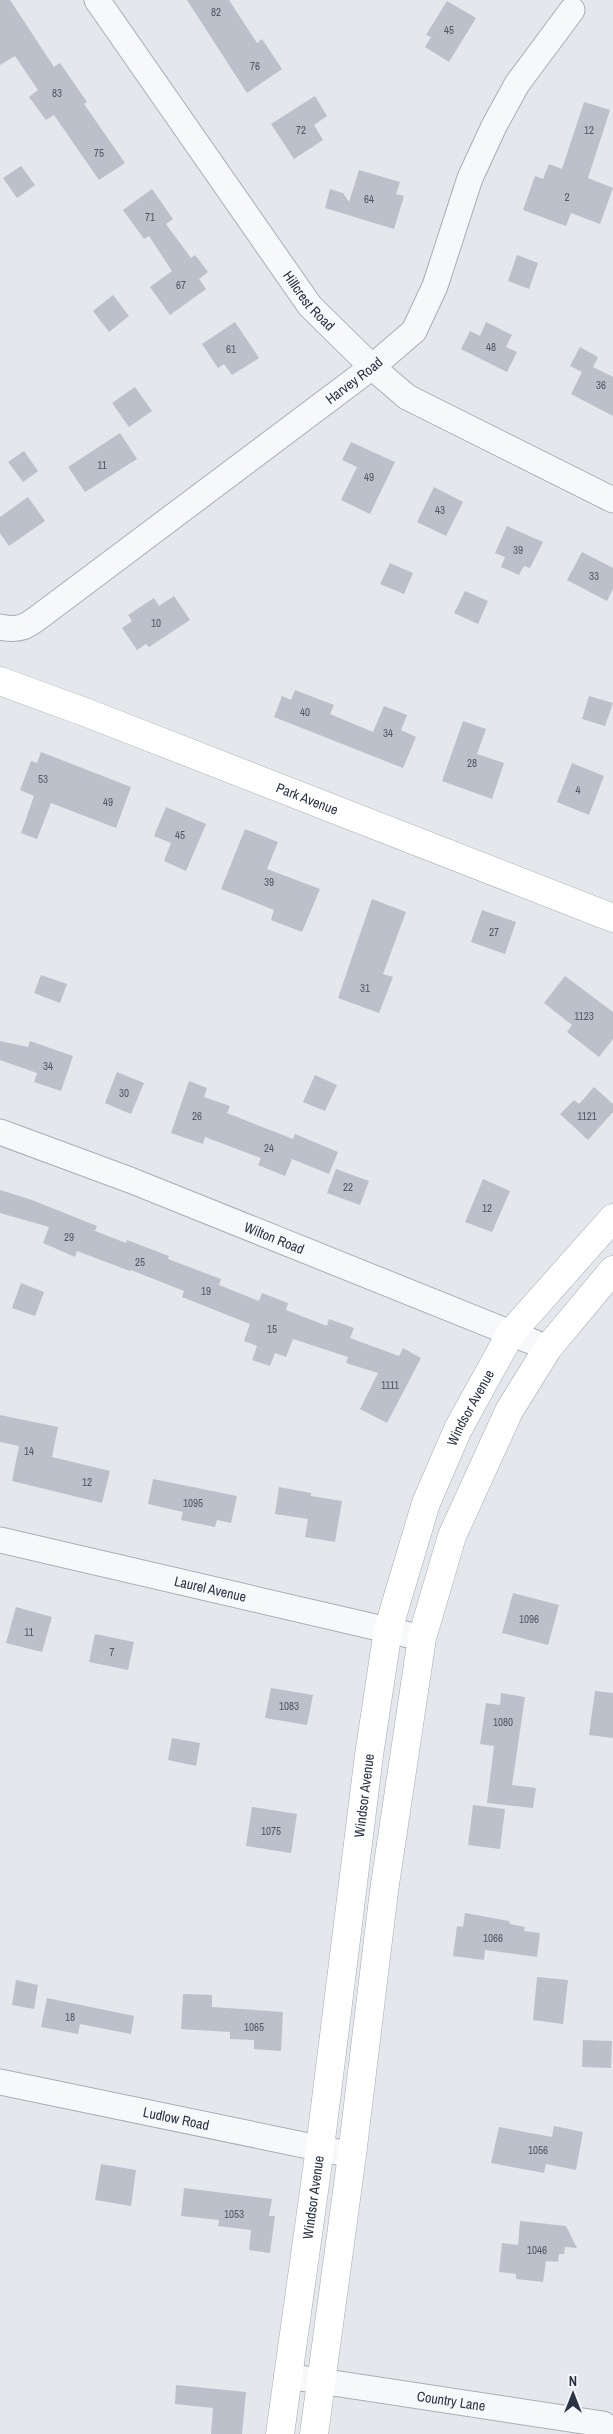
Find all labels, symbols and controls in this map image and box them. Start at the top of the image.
house number: 82 [211,5,221,19]
house number: 45 [444,23,454,37]
house number: 76 [250,59,260,73]
house number: 83 [52,86,62,100]
house number: 72 [296,123,306,137]
house number: 12 [584,123,594,137]
house number: 75 [94,146,104,160]
house number: 2 [564,190,570,204]
house number: 64 [364,192,374,206]
house number: 71 [145,210,155,224]
street label: Hillcrest Road [279,267,339,334]
house number: 67 [176,278,186,292]
house number: 48 [486,340,496,354]
house number: 61 [226,342,236,356]
street label: Harvey Road [322,353,386,408]
house number: 36 [596,378,606,392]
house number: 11 [97,458,107,472]
house number: 49 [364,470,374,484]
house number: 43 [435,503,445,517]
house number: 39 [513,543,523,557]
house number: 33 [589,569,599,583]
house number: 10 [151,616,161,630]
house number: 40 [300,705,310,719]
house number: 34 [383,726,393,740]
house number: 28 [467,756,477,770]
house number: 53 [38,772,48,786]
street label: Park Avenue [274,779,341,819]
house number: 4 [575,783,581,797]
house number: 49 [103,795,113,809]
house number: 45 [175,828,185,842]
house number: 39 [264,875,274,889]
house number: 27 [489,925,499,939]
house number: 31 [360,981,370,995]
house number: 1123 [574,1009,594,1023]
house number: 34 [43,1059,53,1073]
house number: 30 [119,1086,129,1100]
house number: 26 [192,1109,202,1123]
house number: 1121 [577,1109,597,1123]
house number: 24 [264,1141,274,1155]
house number: 22 [343,1180,353,1194]
house number: 12 [482,1201,492,1215]
street label: Wilton Road [242,1218,307,1258]
house number: 29 [64,1230,74,1244]
house number: 25 [135,1255,145,1269]
house number: 19 [201,1284,211,1298]
house number: 15 [267,1322,277,1336]
street label: Windsor Avenue [443,1366,498,1449]
house number: 1111 [381,1378,399,1392]
house number: 14 [24,1444,34,1458]
house number: 12 [82,1475,92,1489]
house number: 1095 [183,1496,203,1510]
street label: Laurel Avenue [173,1572,248,1606]
house number: 1096 [519,1612,539,1626]
house number: 11 [24,1625,34,1639]
house number: 7 [109,1645,115,1659]
house number: 1083 [279,1699,299,1713]
house number: 1080 [493,1715,513,1729]
street label: Windsor Avenue [350,1753,378,1838]
house number: 1075 [261,1824,281,1838]
house number: 1066 [483,1931,503,1945]
house number: 18 [65,2010,75,2024]
house number: 1065 [244,2020,264,2034]
street label: Ludlow Road [142,2103,211,2134]
house number: 1056 [528,2143,548,2157]
street label: Windsor Avenue [298,2154,328,2240]
house number: 1053 [224,2207,244,2221]
house number: 1046 [527,2243,547,2257]
north arrow [548,2369,598,2419]
text: N [569,2372,577,2390]
street label: Country Lane [416,2387,487,2415]

